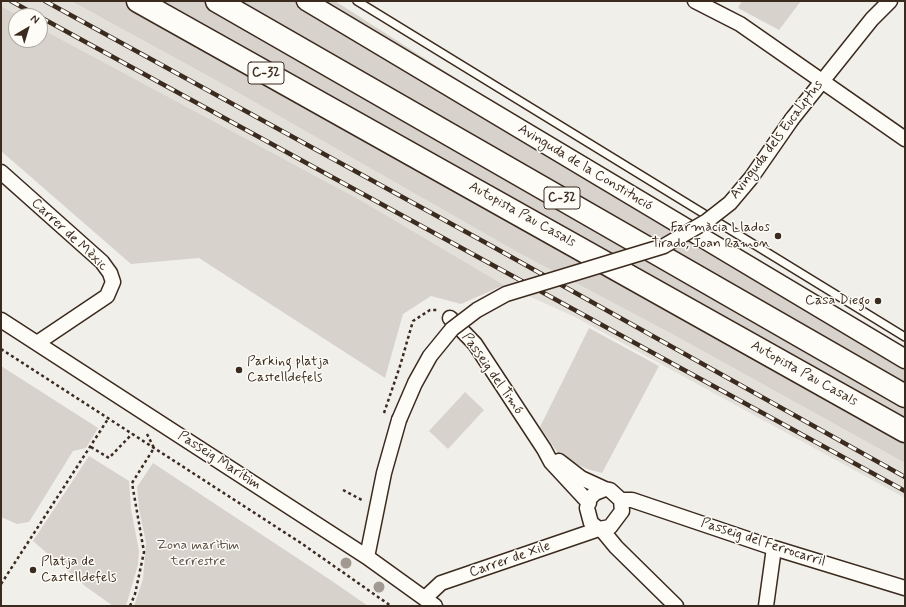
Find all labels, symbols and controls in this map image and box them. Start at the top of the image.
north arrow [8,8,48,48]
text: N [28,12,42,27]
road number: C-32 [248,62,284,84]
street label: Avinguda dels Eucaliptus [727,77,827,203]
street label: Avinguda de la Constitució [515,121,655,215]
street label: Autopista Pau Casals [466,179,578,251]
road number: C-32 [544,187,580,209]
street label: Carrer de Mèxic [27,195,111,275]
place label: Farmàcia Llados Tirado, Joan Ramon [651,220,770,252]
marker: Farmàcia Llados Tirado, Joan Ramon [773,231,783,241]
place label: Casa Diego [805,293,870,309]
marker: Casa Diego [873,296,883,306]
street label: Passeig del Timó [458,330,526,418]
street label: Autopista Pau Casals [748,338,860,410]
place label: Parking platja Castelldefels [247,354,329,386]
marker: Parking platja Castelldefels [234,365,244,375]
street label: Passeig Marítim [174,428,264,494]
street label: Passeig del Ferrocarril [699,515,827,571]
park label: Zona marìtim terrestre [157,538,239,570]
street label: Carrer de Xile [467,538,553,582]
place label: Platja de Castelldefels [41,554,116,586]
marker: Platja de Castelldefels [28,565,38,575]

